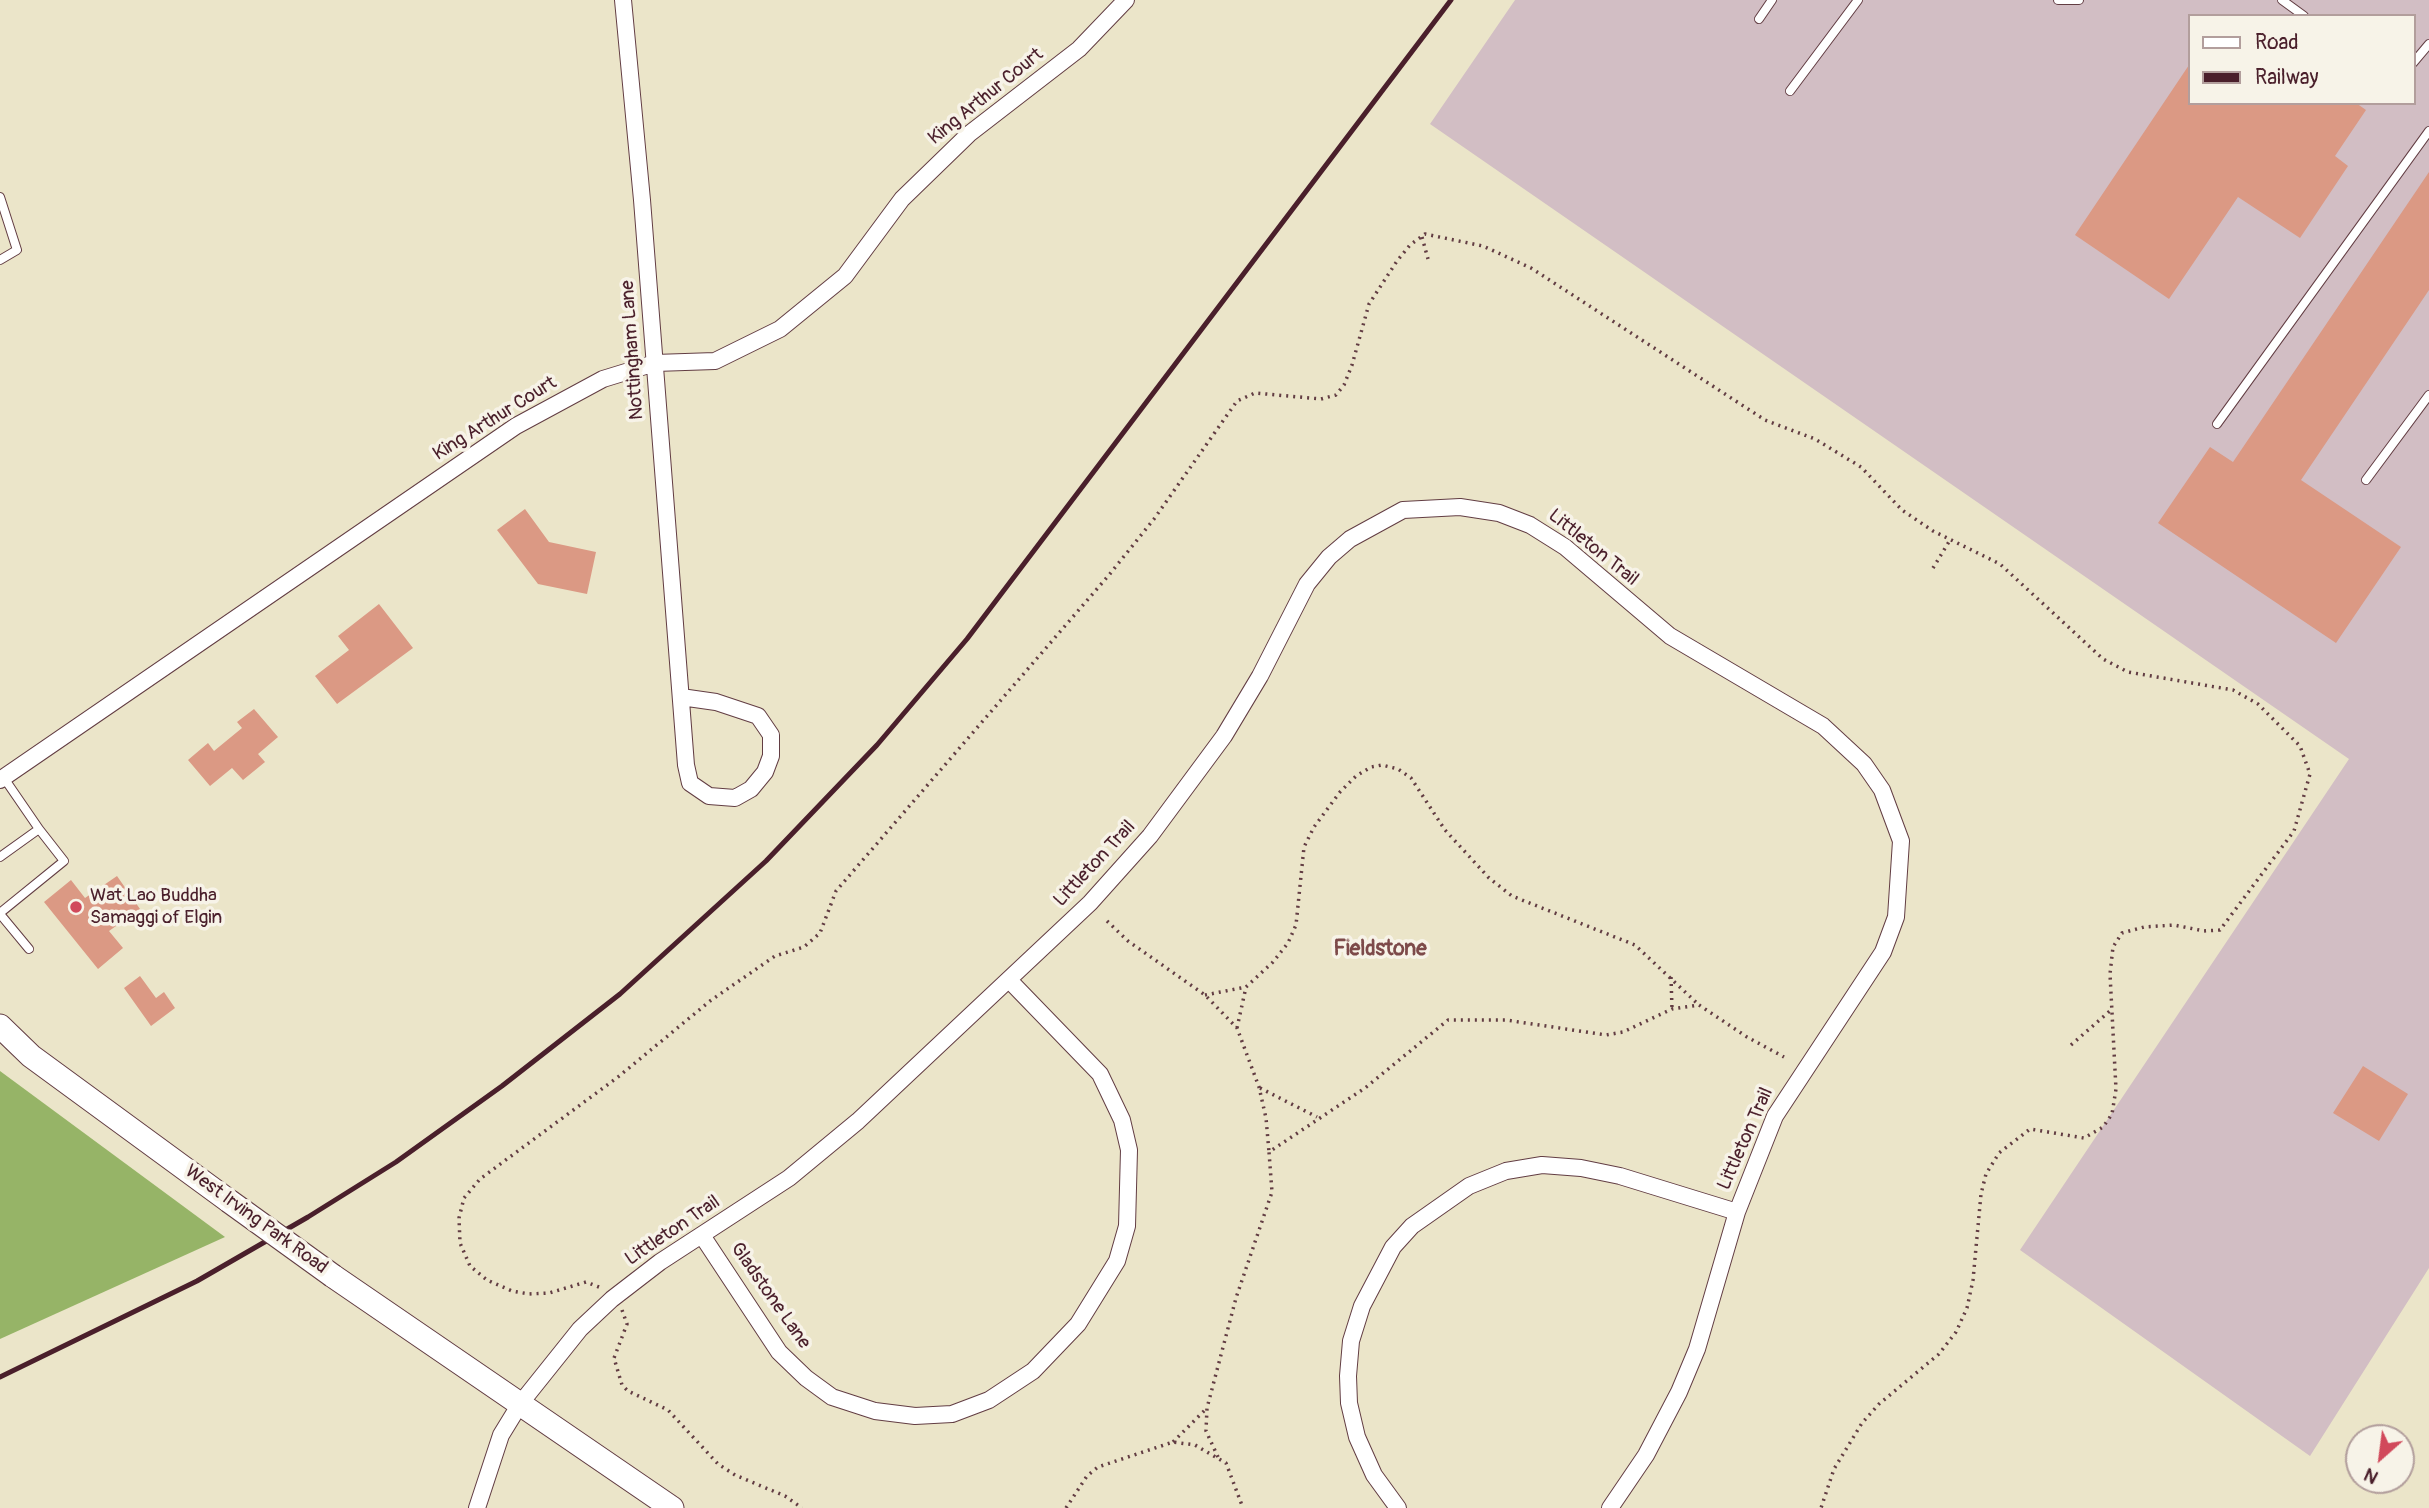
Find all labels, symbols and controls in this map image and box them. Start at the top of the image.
legend [2188,14,2415,105]
text: Road [2255,29,2299,56]
street label: King Arthur Court [924,44,1048,150]
text: Railway [2255,64,2319,91]
street label: Nottingham Lane [617,279,649,421]
street label: King Arthur Court [429,372,561,466]
street label: Littleton Trail [1543,505,1643,591]
street label: Littleton Trail [1049,816,1141,912]
place label: Wat Lao Buddha Samaggi of Elgin [90,885,222,929]
marker: Wat Lao Buddha Samaggi of Elgin [68,899,84,915]
district label: Fieldstone [1333,937,1427,963]
street label: Littleton Trail [1713,1084,1779,1194]
street label: West Irving Park Road [180,1161,332,1279]
street label: Littleton Trail [621,1191,725,1271]
street label: Gladstone Lane [725,1238,815,1354]
north arrow [2345,1424,2415,1494]
text: N [2360,1462,2382,1489]

